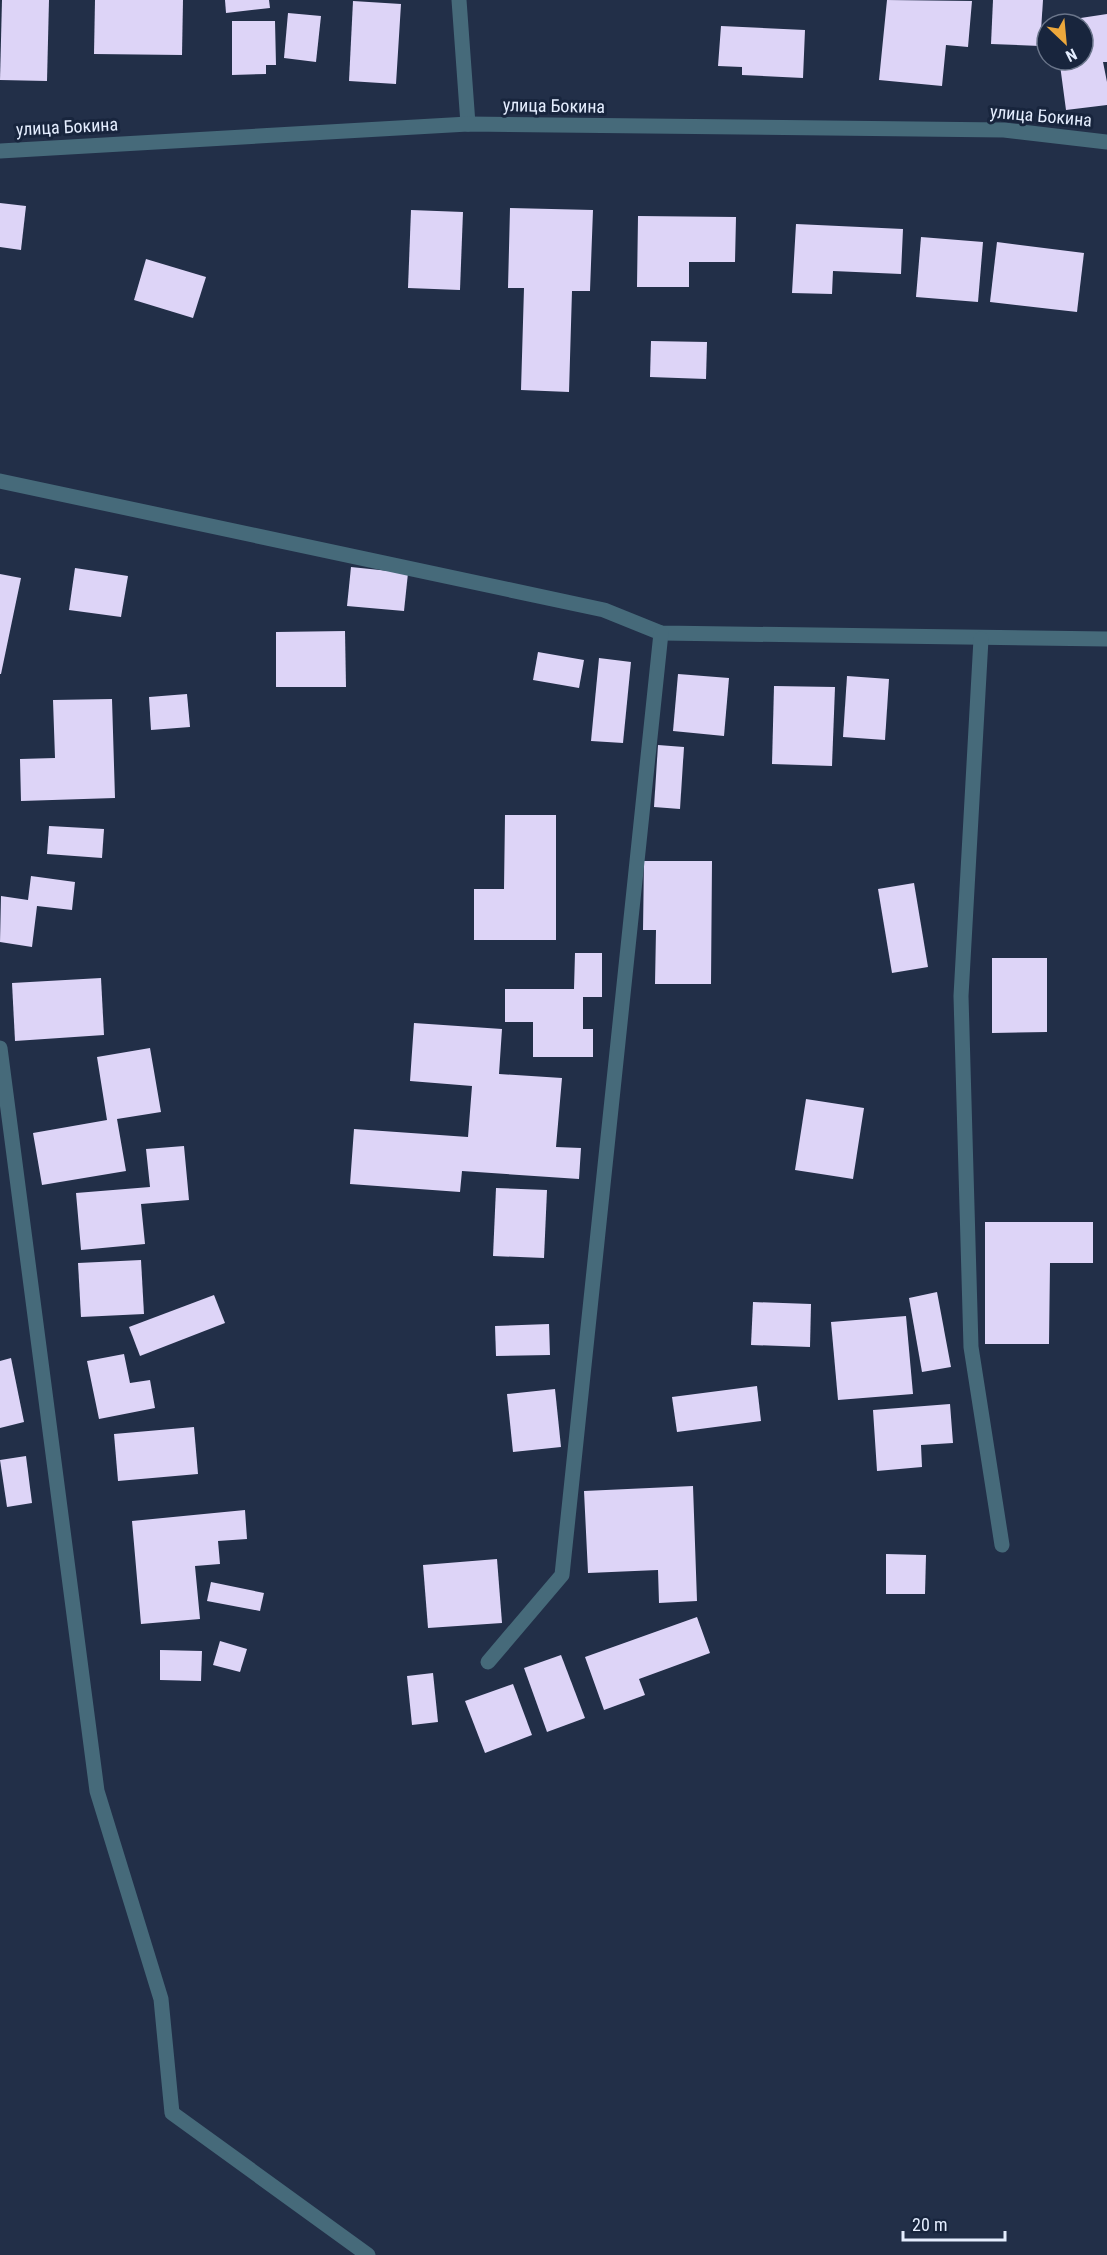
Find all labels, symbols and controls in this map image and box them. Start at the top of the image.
north arrow [1035,12,1095,72]
text: N [1063,44,1080,66]
street label: улица Бокина [503,94,605,117]
street label: улица Бокина [989,101,1093,130]
street label: улица Бокина [15,113,119,140]
scale bar [903,2204,1005,2242]
text: 20 m [912,2214,947,2235]

